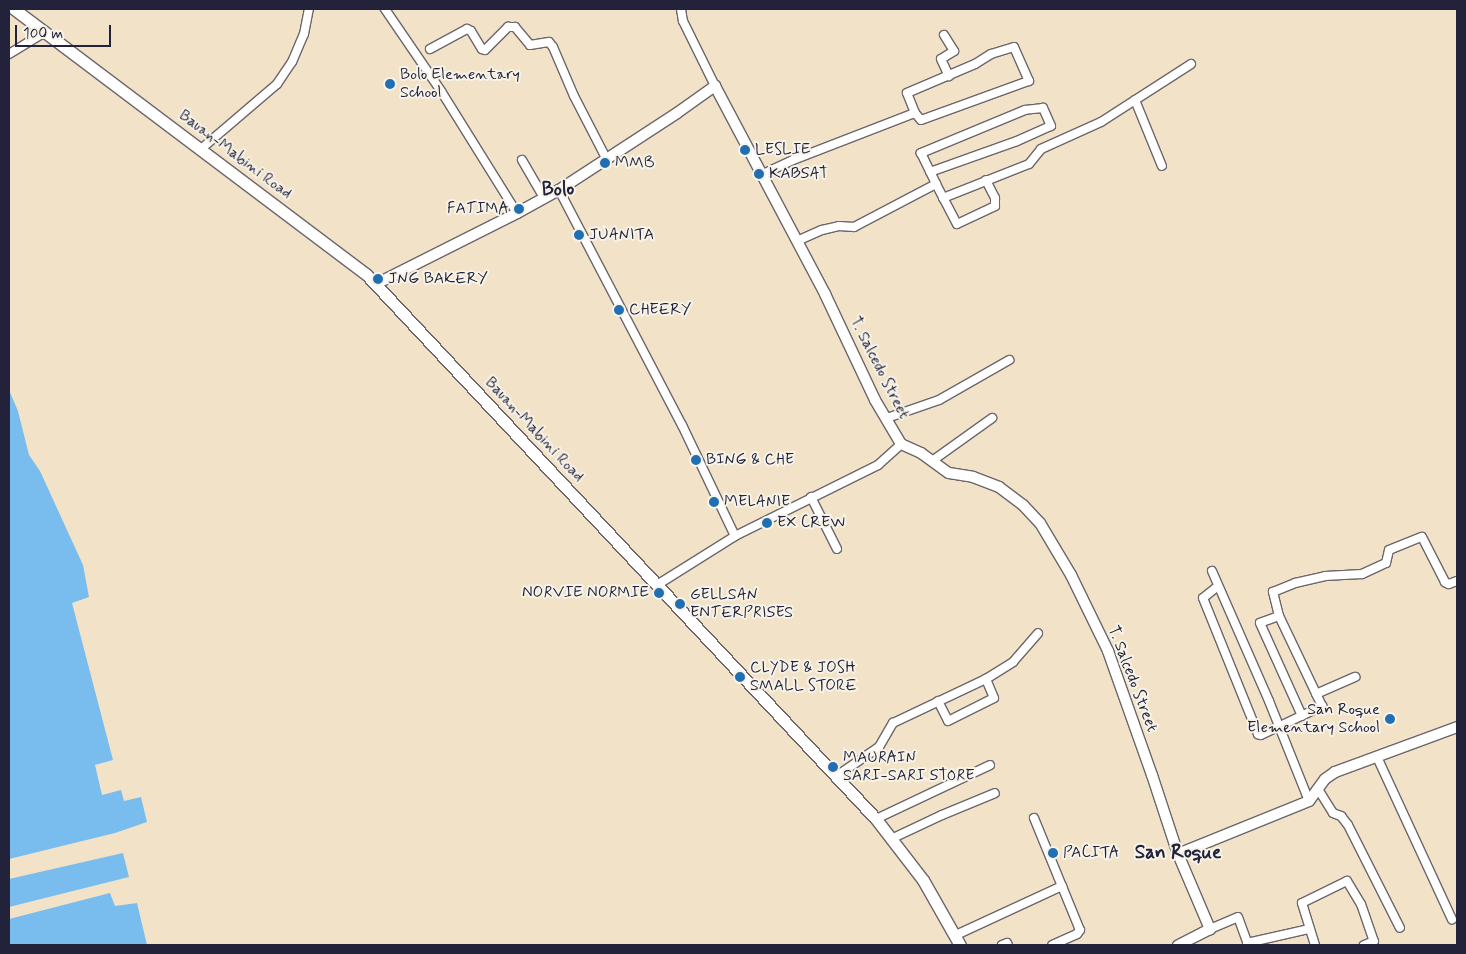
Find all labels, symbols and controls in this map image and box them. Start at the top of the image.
scale bar [18,15,114,47]
text: 100 m [23,24,63,44]
place label: Bolo Elementary School [400,65,519,103]
marker: Bolo Elementary School [384,78,396,90]
street label: Bauan-Mabini Road [175,106,295,204]
place label: LESLIE [755,140,810,160]
marker: LESLIE [739,144,751,156]
place label: MMB [615,153,655,173]
marker: MMB [599,157,611,169]
place label: KABSAT [769,164,828,184]
marker: KABSAT [753,168,765,180]
district label: Bolo [542,179,574,201]
place label: FATIMA [447,199,509,219]
marker: FATIMA [513,203,525,215]
place label: JUANITA [589,225,654,245]
marker: JUANITA [573,229,585,241]
place label: JNG BAKERY [388,269,488,289]
marker: JNG BAKERY [372,273,384,285]
place label: CHEERY [629,300,691,320]
marker: CHEERY [613,304,625,316]
street label: T. Salcedo Street [844,312,914,424]
street label: Bauan-Mabini Road [480,373,588,487]
place label: BING & CHE [706,450,794,470]
marker: BING & CHE [690,454,702,466]
place label: MELANIE [724,492,790,512]
marker: MELANIE [708,496,720,508]
place label: EX CREW [777,513,844,533]
marker: EX CREW [761,517,773,529]
place label: NORVIE NORMIE [522,583,649,603]
place label: GELLSAN ENTERPRISES [690,585,793,623]
marker: NORVIE NORMIE [653,587,665,599]
marker: GELLSAN ENTERPRISES [674,598,686,610]
street label: T. Salcedo Street [1102,622,1162,736]
place label: CLYDE & JOSH SMALL STORE [750,658,859,696]
marker: CLYDE & JOSH SMALL STORE [734,671,746,683]
place label: San Roque Elementary School [1247,700,1380,738]
marker: San Roque Elementary School [1384,713,1396,725]
place label: MAURAIN SARI-SARI STORE [843,748,981,786]
marker: MAURAIN SARI-SARI STORE [827,761,839,773]
district label: San Roque [1137,842,1219,864]
place label: PACITA [1063,843,1119,863]
marker: PACITA [1047,847,1059,859]

